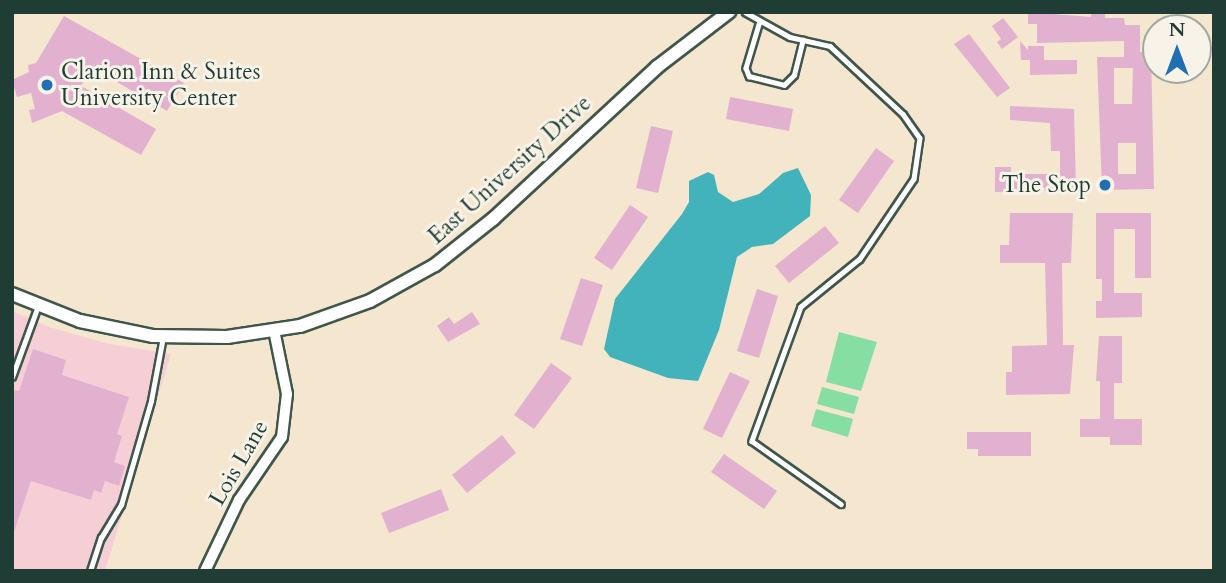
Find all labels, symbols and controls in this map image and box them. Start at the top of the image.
north arrow [1142,14,1212,84]
text: N [1169,17,1185,43]
place label: Clarion Inn & Suites University Center [61,58,260,112]
marker: Clarion Inn & Suites University Center [39,77,55,93]
street label: East University Drive [423,90,597,250]
place label: The Stop [1001,171,1091,199]
marker: The Stop [1097,177,1113,193]
street label: Lois Lane [204,415,274,511]

